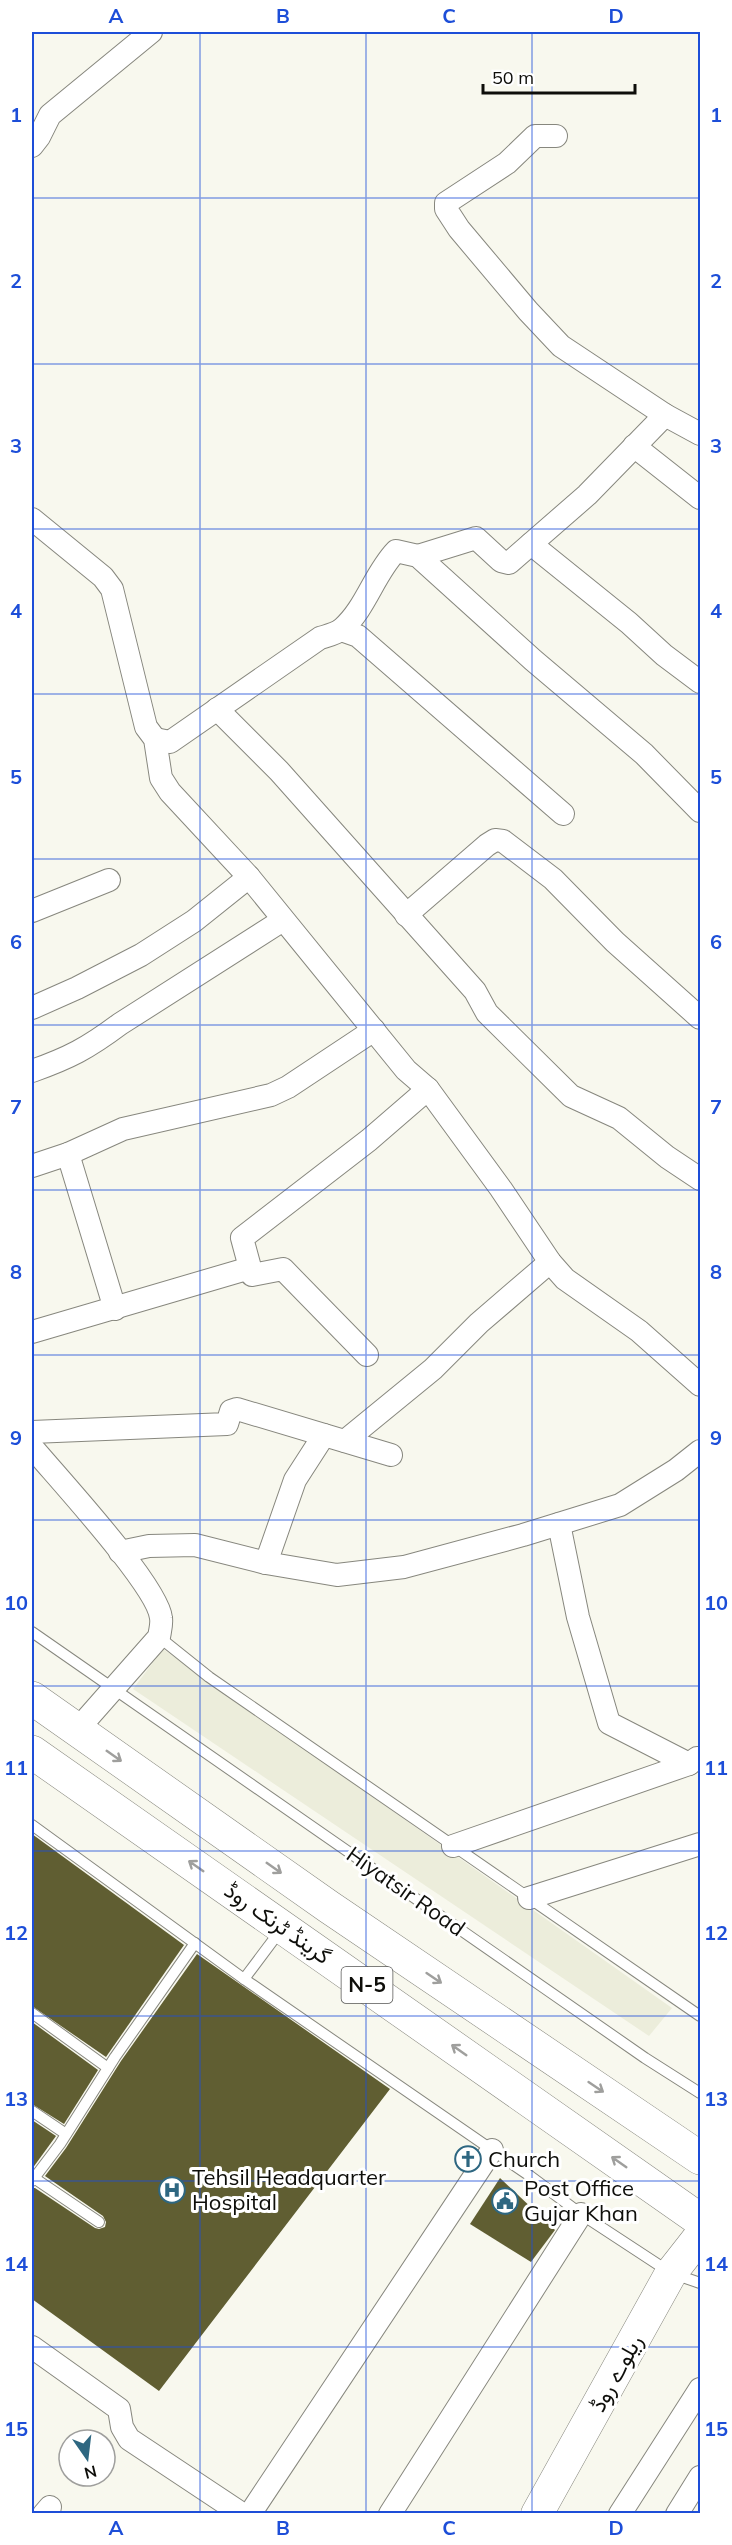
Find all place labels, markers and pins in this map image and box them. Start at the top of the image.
church icon: Church [453,2144,483,2174]
place label: Church [488,2145,560,2173]
place label: Tehsil Headquarter Hospital [192,2163,386,2216]
place label: Post Office Gujar Khan [524,2174,638,2227]
hospital icon: Tehsil Headquarter Hospital [157,2175,187,2205]
public building icon: Post Office Gujar Khan [490,2186,520,2216]

